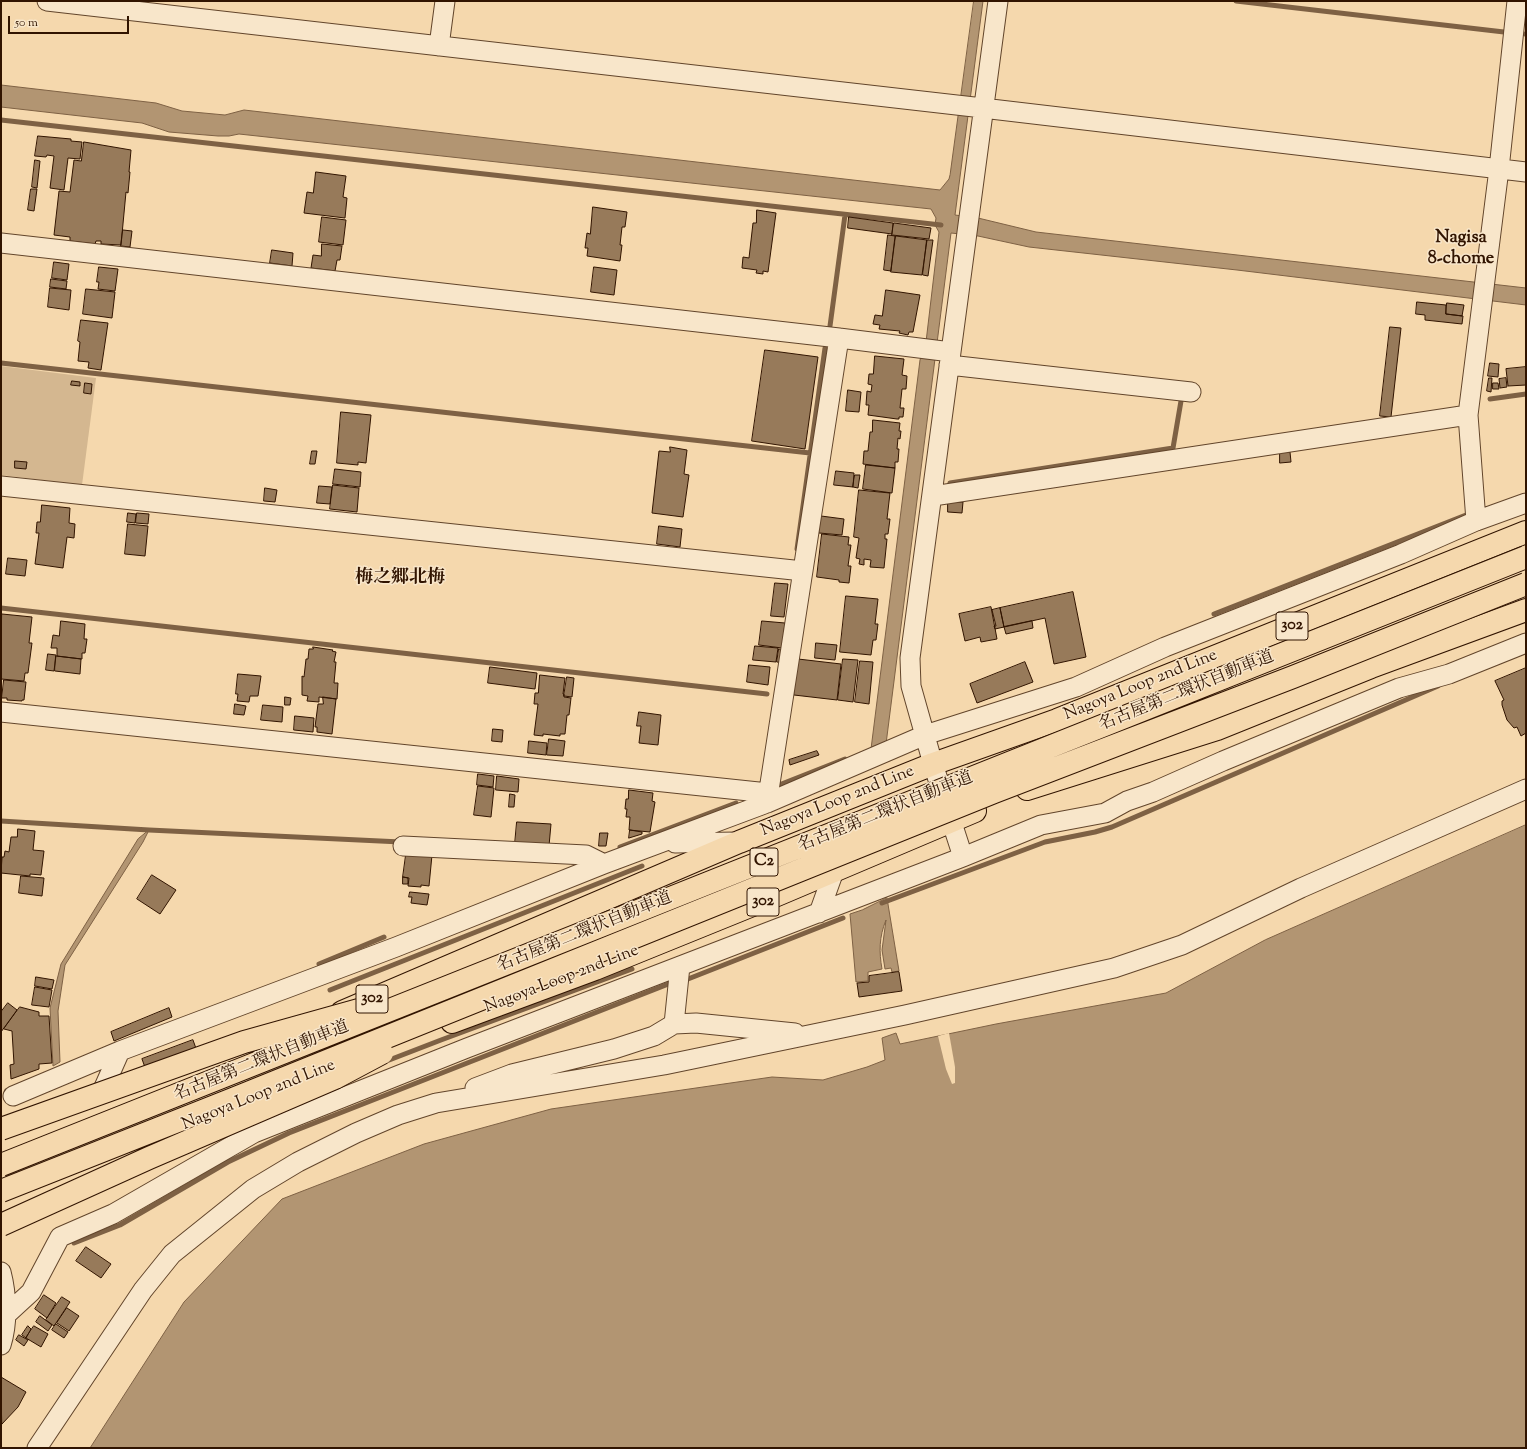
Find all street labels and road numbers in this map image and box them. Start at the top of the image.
road number: 302 [1276,612,1308,640]
street label: Nagoya Loop 2nd Line [1061,646,1221,726]
street label: 名古屋第二環状自動車道 [1096,648,1278,736]
street label: Nagoya Loop 2nd Line [758,762,918,842]
street label: 名古屋第二環状自動車道 [795,769,977,857]
road number: C2 [750,848,778,876]
road number: 302 [747,888,779,916]
street label: 名古屋第二環状自動車道 [494,889,676,977]
street label: Nagoya Loop 2nd Line [482,941,642,1019]
road number: 302 [356,985,388,1013]
street label: 名古屋第二環状自動車道 [171,1018,353,1106]
street label: Nagoya Loop 2nd Line [179,1056,339,1136]

